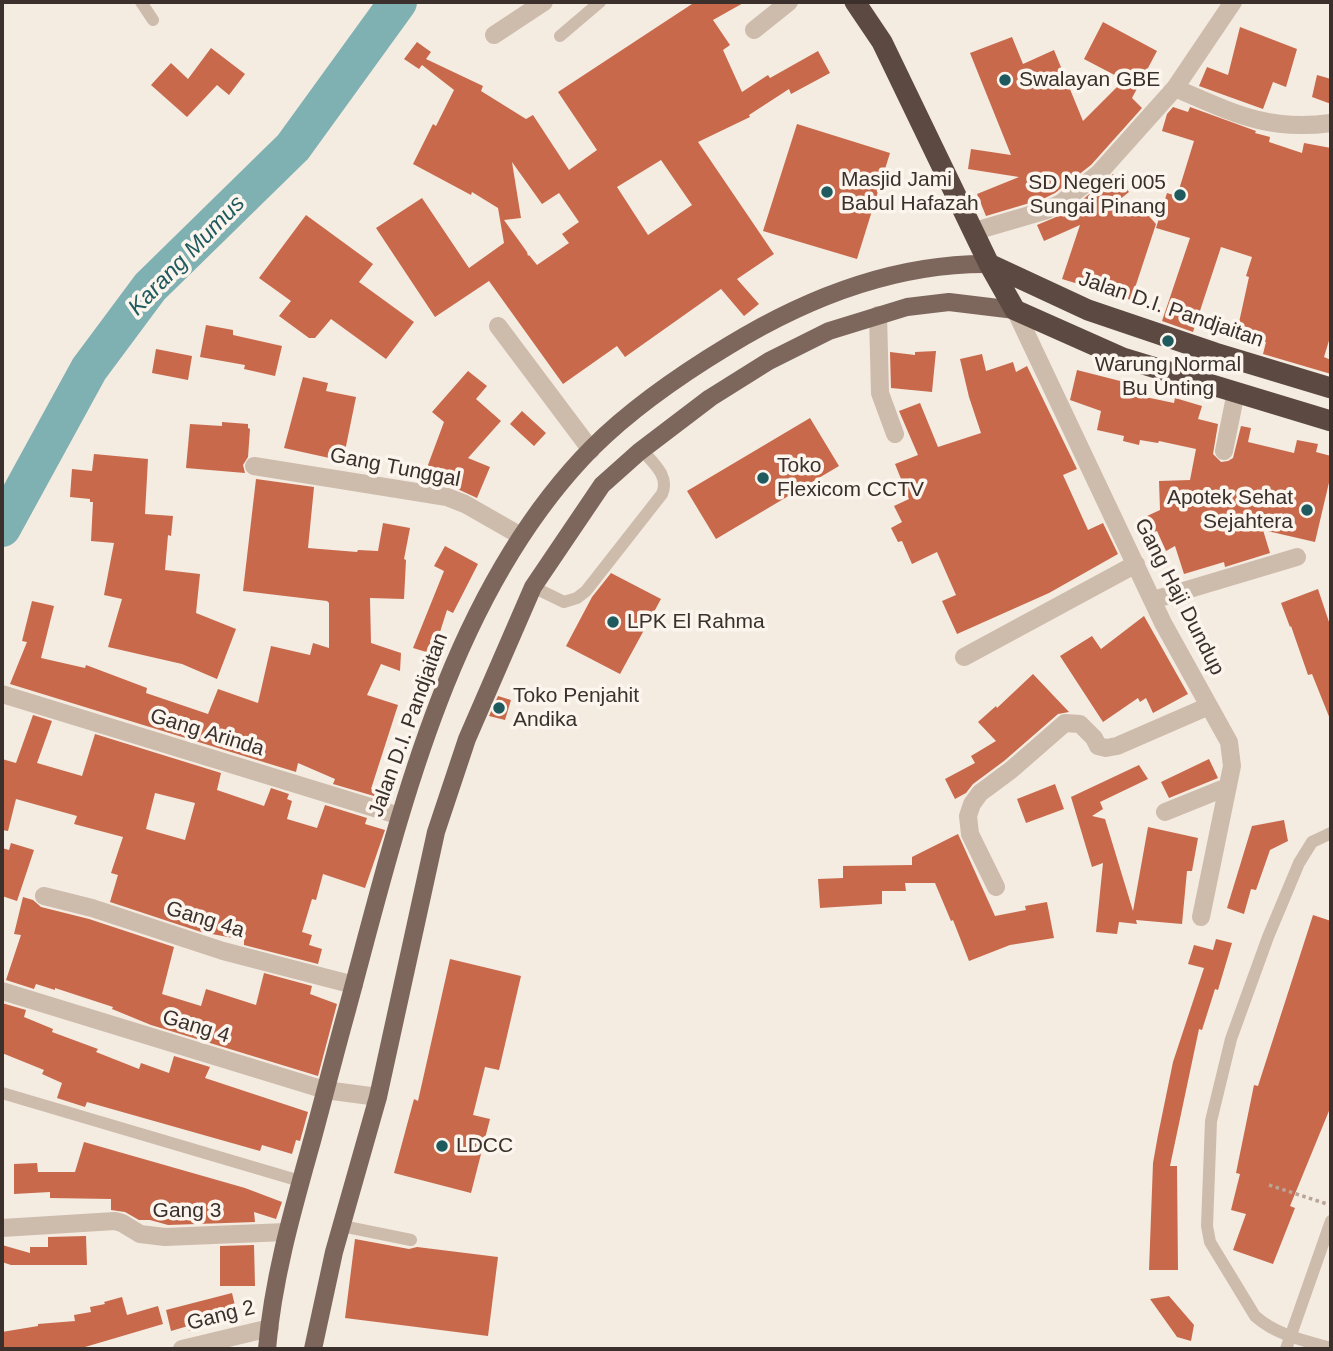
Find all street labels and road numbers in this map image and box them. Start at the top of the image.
street label: Jalan D.I. Pandjaitan [1075,267,1267,353]
street label: Gang Tunggal [328,443,462,493]
street label: Gang Haji Dundup [1129,514,1229,680]
street label: Jalan D.I. Pandjaitan [364,630,454,820]
street label: Gang Arinda [147,704,267,762]
street label: Gang 4a [163,896,247,944]
street label: Gang 4 [159,1005,233,1049]
street label: Gang 3 [153,1198,221,1224]
street label: Gang 2 [185,1295,257,1337]

